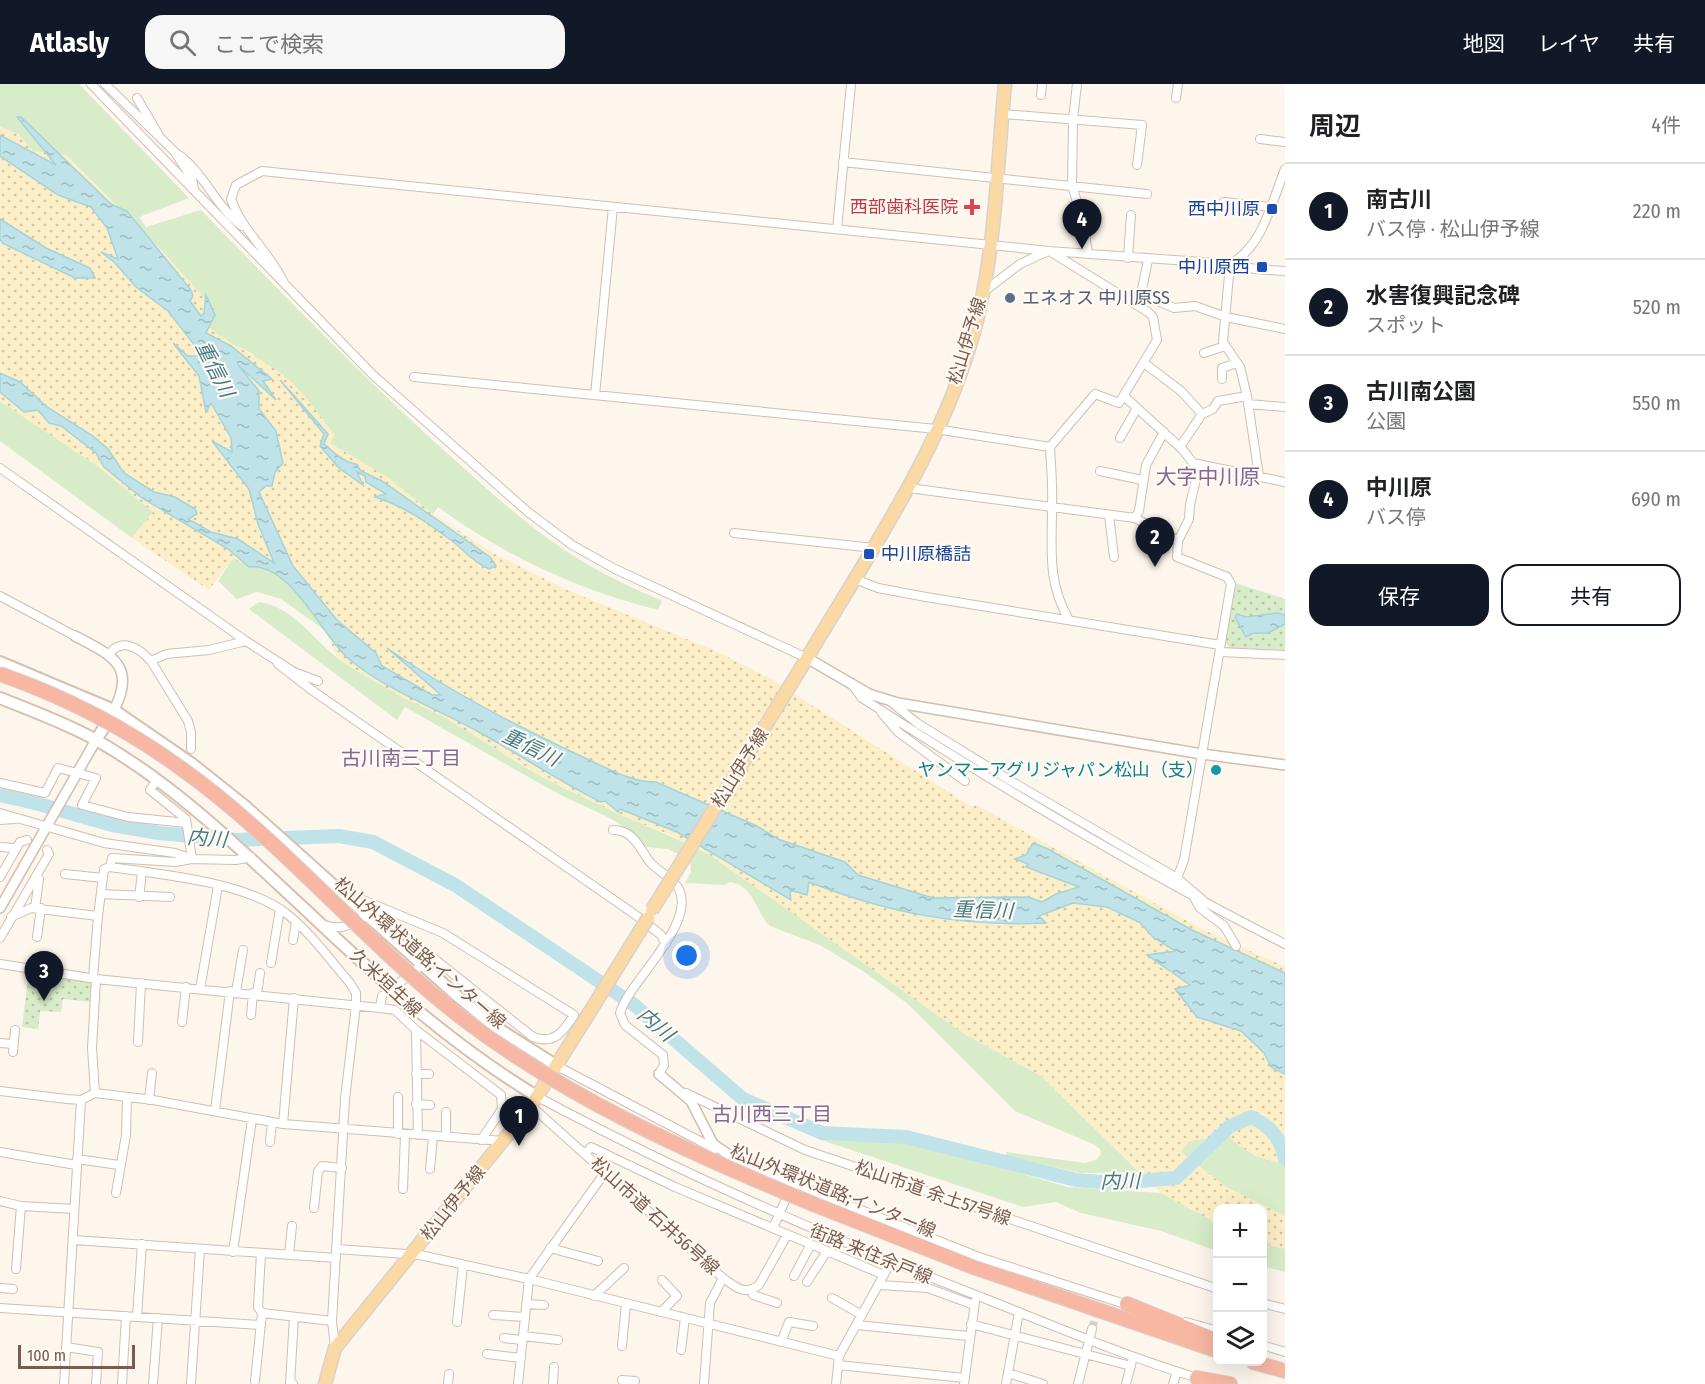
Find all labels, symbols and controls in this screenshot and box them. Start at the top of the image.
search box [145,15,565,69]
text: Atlasly [30,26,109,59]
icon: search [166,26,199,59]
text: ここで検索 [214,31,324,58]
text: 地図 [1463,31,1505,57]
text: レイヤ [1538,31,1600,57]
text: 共有 [1633,31,1675,57]
text: 周辺 [1309,111,1361,142]
text: 4件 [1651,113,1681,137]
text: 南古川 [1366,186,1432,213]
place label: 西部歯科医院 [850,196,958,218]
marker: 西部歯科医院 [963,198,981,216]
place label: 西中川原 [1188,198,1260,220]
text: 1 [1324,199,1333,223]
text: 220 m [1633,199,1681,223]
pin: 4 [1062,200,1102,249]
marker: 西中川原 [1265,202,1279,216]
text: バス停 · 松山伊予線 [1366,217,1540,241]
place label: 中川原西 [1178,256,1250,278]
marker: 中川原西 [1255,260,1269,274]
text: 水害復興記念碑 [1366,282,1520,309]
place label: エネオス 中川原SS [1022,287,1170,309]
marker: エネオス 中川原SS [1003,291,1017,305]
street label: 松山伊予線 [943,295,991,387]
text: 2 [1324,295,1333,319]
text: 520 m [1633,295,1681,319]
text: スポット [1366,313,1446,337]
water label: 重信川 [191,337,240,403]
text: 古川南公園 [1366,378,1476,405]
text: 3 [1324,391,1333,415]
text: 550 m [1632,391,1681,415]
text: 公園 [1366,409,1406,433]
district label: 大字中川原 [1156,464,1261,490]
text: 中川原 [1366,474,1432,501]
text: 4 [1323,487,1334,511]
text: 690 m [1631,487,1681,511]
text: バス停 [1366,505,1426,529]
pin: 2 [1136,518,1174,567]
place label: 中川原橋詰 [881,543,971,565]
marker: 中川原橋詰 [862,547,876,561]
button: 保存 [1309,564,1489,626]
button: 共有 [1501,564,1681,626]
water label: 重信川 [499,723,565,772]
street label: 松山伊予線 [707,724,773,812]
district label: 古川南三丁目 [341,746,461,770]
place label: ヤンマーアグリジャパン松山（支） [918,759,1204,781]
marker: ヤンマーアグリジャパン松山（支） [1209,763,1223,777]
water label: 内川 [186,824,230,852]
street label: 松山外環状道路;インター線 [330,873,510,1033]
water label: 重信川 [953,897,1015,923]
your location [672,941,701,970]
street label: 久米垣生線 [346,944,426,1022]
pin: 3 [24,952,63,1001]
water label: 内川 [633,1002,680,1047]
pin: 1 [500,1096,538,1146]
district label: 古川西三丁目 [712,1102,832,1126]
street label: 松山外環状道路;インター線 [727,1140,939,1242]
street label: 松山市道 石井56号線 [586,1152,724,1280]
street label: 松山市道 余土57号線 [852,1156,1014,1230]
street label: 松山伊予線 [416,1161,490,1245]
water label: 内川 [1100,1169,1142,1193]
map controls [1213,1204,1267,1366]
button: + [1213,1204,1267,1258]
street label: 街路 来住余戸線 [807,1219,935,1289]
button: − [1213,1258,1267,1312]
button: layers [1213,1312,1267,1366]
scale bar [18,1342,135,1370]
text: 100 m [27,1346,66,1365]

